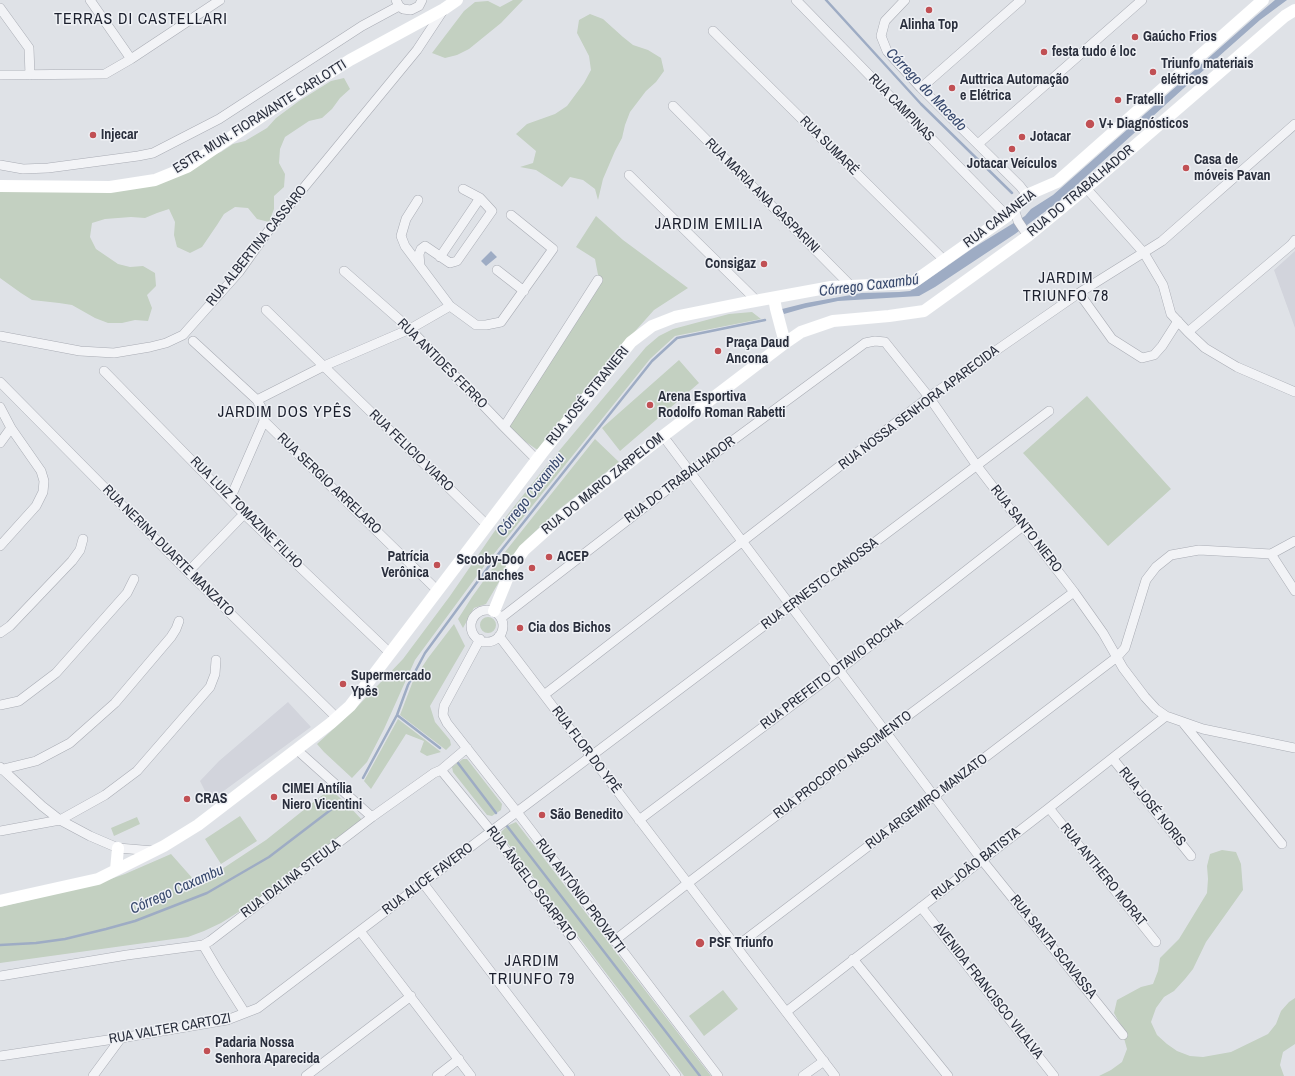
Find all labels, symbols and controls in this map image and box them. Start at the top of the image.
marker: Alinha Top [924,5,934,15]
district label: TERRAS DI CASTELLARI [54,10,228,30]
place label: Alinha Top [900,17,958,33]
place label: Gaúcho Frios [1143,29,1217,45]
marker: Gaúcho Frios [1130,32,1140,42]
place label: festa tudo é loc [1052,44,1136,60]
water label: Córrego do Macedo [882,45,970,135]
marker: festa tudo é loc [1039,47,1049,57]
place label: Triunfo materiais elétricos [1161,56,1254,88]
street label: ESTR. MUN. FIORAVANTE CARLOTTI [170,57,350,177]
marker: Triunfo materiais elétricos [1148,67,1158,77]
street label: RUA CAMPINAS [865,71,937,145]
place label: Auttrica Automação e Elétrica [960,72,1069,104]
marker: Auttrica Automação e Elétrica [947,83,957,93]
place label: Fratelli [1126,92,1164,108]
marker: Fratelli [1113,95,1123,105]
street label: RUA SUMARÉ [796,113,862,179]
place label: V+ Diagnósticos [1099,116,1189,132]
marker: V+ Diagnósticos [1084,118,1096,130]
place label: Injecar [101,127,138,143]
place label: Jotacar [1030,129,1071,145]
marker: Injecar [88,130,98,140]
marker: Jotacar [1017,132,1027,142]
street label: RUA MARIA ANA GASPARINI [701,135,823,257]
street label: RUA DO TRABALHADOR [1024,142,1138,240]
marker: Jotacar Veículos [1007,144,1017,154]
place label: Casa de móveis Pavan [1194,152,1271,184]
place label: Jotacar Veículos [967,156,1057,172]
marker: Casa de móveis Pavan [1181,163,1191,173]
street label: RUA ALBERTINA CASSARO [203,182,311,310]
street label: RUA CANANEIA [961,186,1039,252]
district label: JARDIM EMILIA [655,215,763,235]
place label: Consigaz [705,256,756,272]
marker: Consigaz [759,259,769,269]
district label: JARDIM TRIUNFO 78 [1023,269,1109,307]
water label: Córrego Caxambú [818,271,920,301]
street label: RUA ANTIDES FERRO [393,315,491,413]
place label: Praça Daud Ancona [726,335,789,368]
street label: RUA NOSSA SENHORA APARECIDA [836,342,1002,474]
street label: RUA JOSÉ STRANIERI [543,343,633,449]
marker: Praça Daud Ancona [713,346,723,356]
place label: Arena Esportiva Rodolfo Roman Rabetti [658,389,786,422]
marker: Arena Esportiva Rodolfo Roman Rabetti [645,400,655,410]
district label: JARDIM DOS YPÊS [218,403,352,423]
street label: RUA FELICIO VIARO [365,406,457,496]
street label: RUA SERGIO ARRELARO [273,430,385,538]
street label: RUA DO MARIO ZARPELOM [539,430,667,538]
street label: RUA DO TRABALHADOR [621,433,739,527]
water label: Córrego Caxambu [493,450,569,540]
street label: RUA LUIZ TOMAZINE FILHO [186,453,306,573]
street label: RUA NERINA DUARTE MANZATO [99,482,237,620]
street label: RUA SANTO NIERO [987,482,1065,576]
street label: RUA ERNESTO CANOSSA [758,535,882,633]
place label: Patrícia Verônica [381,549,429,582]
place label: ACEP [557,549,589,565]
place label: Scooby-Doo Lanches [456,552,524,584]
marker: ACEP [544,552,554,562]
marker: Patrícia Verônica [432,560,442,570]
marker: Scooby-Doo Lanches [527,563,537,573]
street label: RUA PREFEITO OTAVIO ROCHA [757,615,907,733]
place label: Cia dos Bichos [528,620,611,636]
marker: Cia dos Bichos [515,623,525,633]
place label: Supermercado Ypês [351,668,431,700]
marker: Supermercado Ypês [338,679,348,689]
street label: RUA FLOR DO YPÊ [548,703,624,797]
street label: RUA PROCOPIO NASCIMENTO [771,707,915,823]
street label: RUA ARGEMIRO MANZATO [863,751,991,853]
street label: RUA JOSÉ NORIS [1115,764,1189,850]
place label: CIMEI Antília Niero Vicentini [282,781,362,814]
place label: CRAS [195,791,228,807]
marker: CIMEI Antília Niero Vicentini [269,792,279,802]
marker: CRAS [182,794,192,804]
place label: São Benedito [550,807,623,823]
marker: São Benedito [537,810,547,820]
street label: RUA ANTHERO MORAT [1056,820,1150,930]
street label: RUA ÂNGELO SCARPATO [482,823,580,945]
street label: RUA JOÃO BATISTA [928,824,1024,904]
street label: RUA IDALINA STEULA [238,836,344,922]
street label: RUA ANTÔNIO PROVATTI [532,836,628,956]
street label: RUA ALICE FAVERO [379,839,477,919]
water label: Córrego Caxambu [127,861,227,919]
street label: RUA SANTA SCAVASSA [1006,892,1100,1002]
street label: AVENIDA FRANCISCO VILALVA [930,919,1046,1063]
place label: PSF Triunfo [709,935,773,951]
marker: PSF Triunfo [694,937,706,949]
district label: JARDIM TRIUNFO 79 [489,952,575,990]
street label: RUA VALTER CARTOZI [108,1010,232,1048]
place label: Padaria Nossa Senhora Aparecida [215,1035,320,1068]
marker: Padaria Nossa Senhora Aparecida [202,1046,212,1056]

